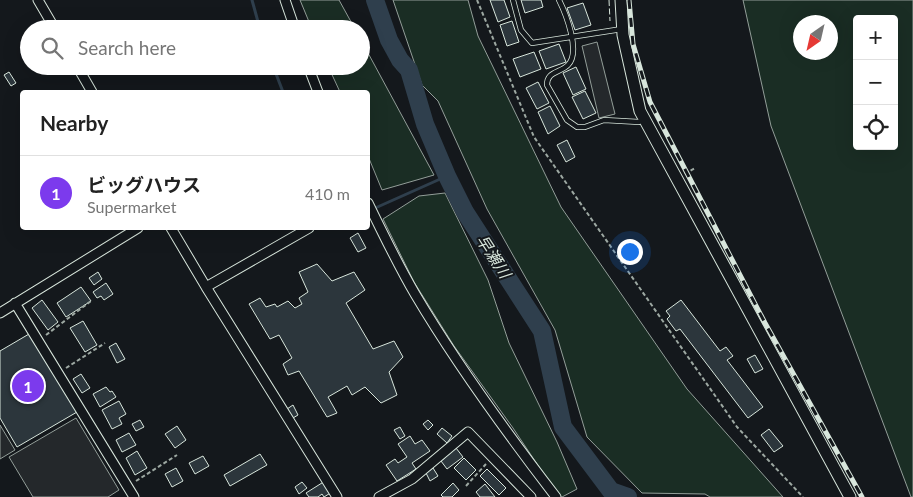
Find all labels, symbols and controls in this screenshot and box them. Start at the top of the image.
north arrow [793,15,838,60]
map controls [853,15,898,150]
button: + [853,15,898,60]
search box [20,20,370,75]
icon: search [38,34,66,62]
text: Search here [78,36,176,59]
button: − [853,60,898,105]
button: locate [853,105,898,150]
text: Nearby [40,110,108,135]
text: ビッグハウス [87,173,201,196]
text: 1 [51,184,61,203]
text: 410 m [305,184,350,203]
text: Supermarket [87,197,176,216]
water label: 早瀬川 [473,231,516,283]
your location [617,239,643,265]
pin: 1 [12,367,44,405]

